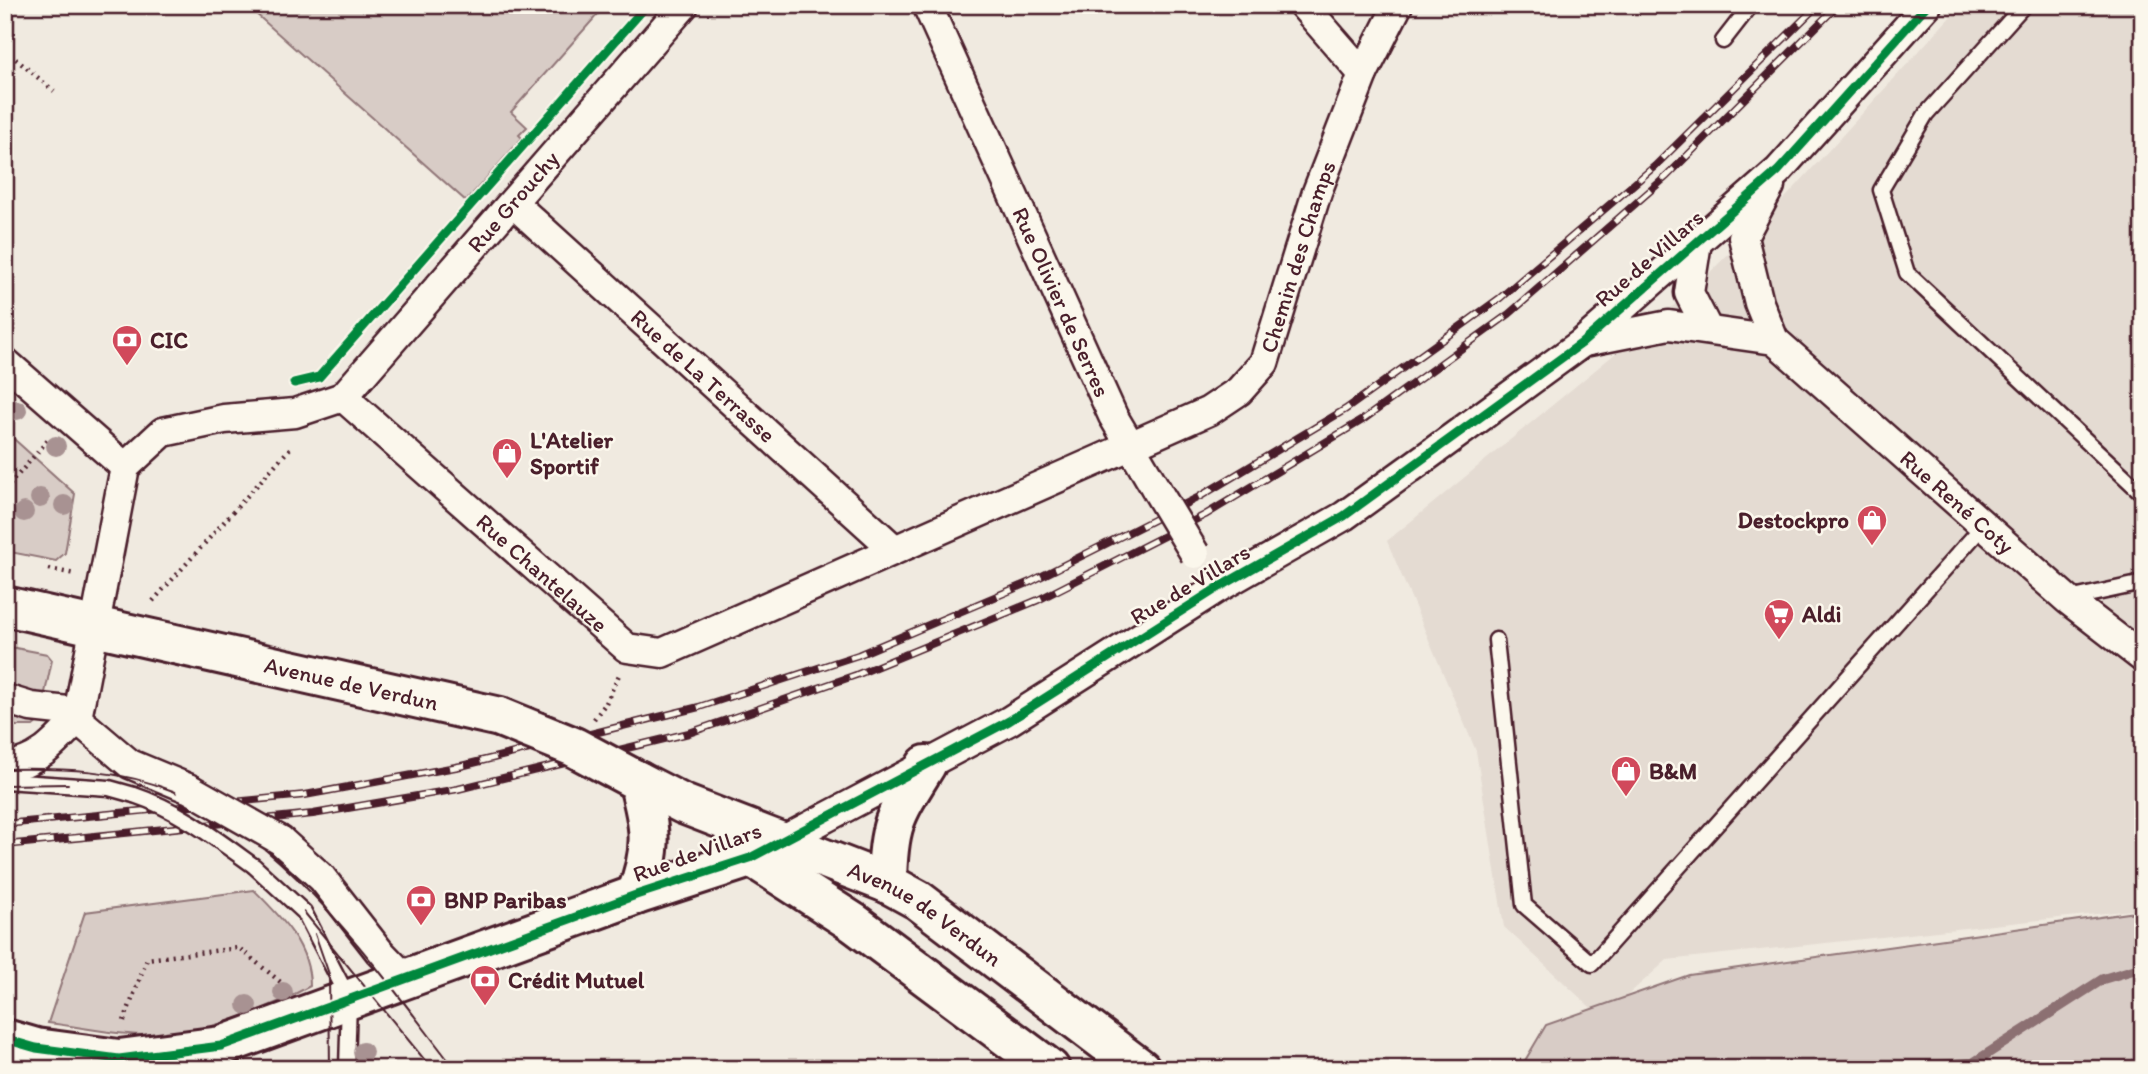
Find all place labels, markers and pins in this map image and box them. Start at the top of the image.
bank icon: CIC [110,323,144,367]
place label: CIC [150,326,188,354]
place label: L'Atelier Sportif [530,426,614,480]
shop icon: L'Atelier Sportif [490,436,524,480]
shop icon: Destockpro [1855,503,1889,547]
place label: Destockpro [1737,506,1849,534]
supermarket icon: Aldi [1762,597,1796,641]
place label: Aldi [1801,600,1841,628]
shop icon: B&M [1609,754,1643,798]
place label: B&M [1649,757,1697,785]
bank icon: BNP Paribas [404,883,438,927]
place label: BNP Paribas [444,886,567,914]
bank icon: Crédit Mutuel [468,963,502,1007]
place label: Crédit Mutuel [508,966,645,994]

